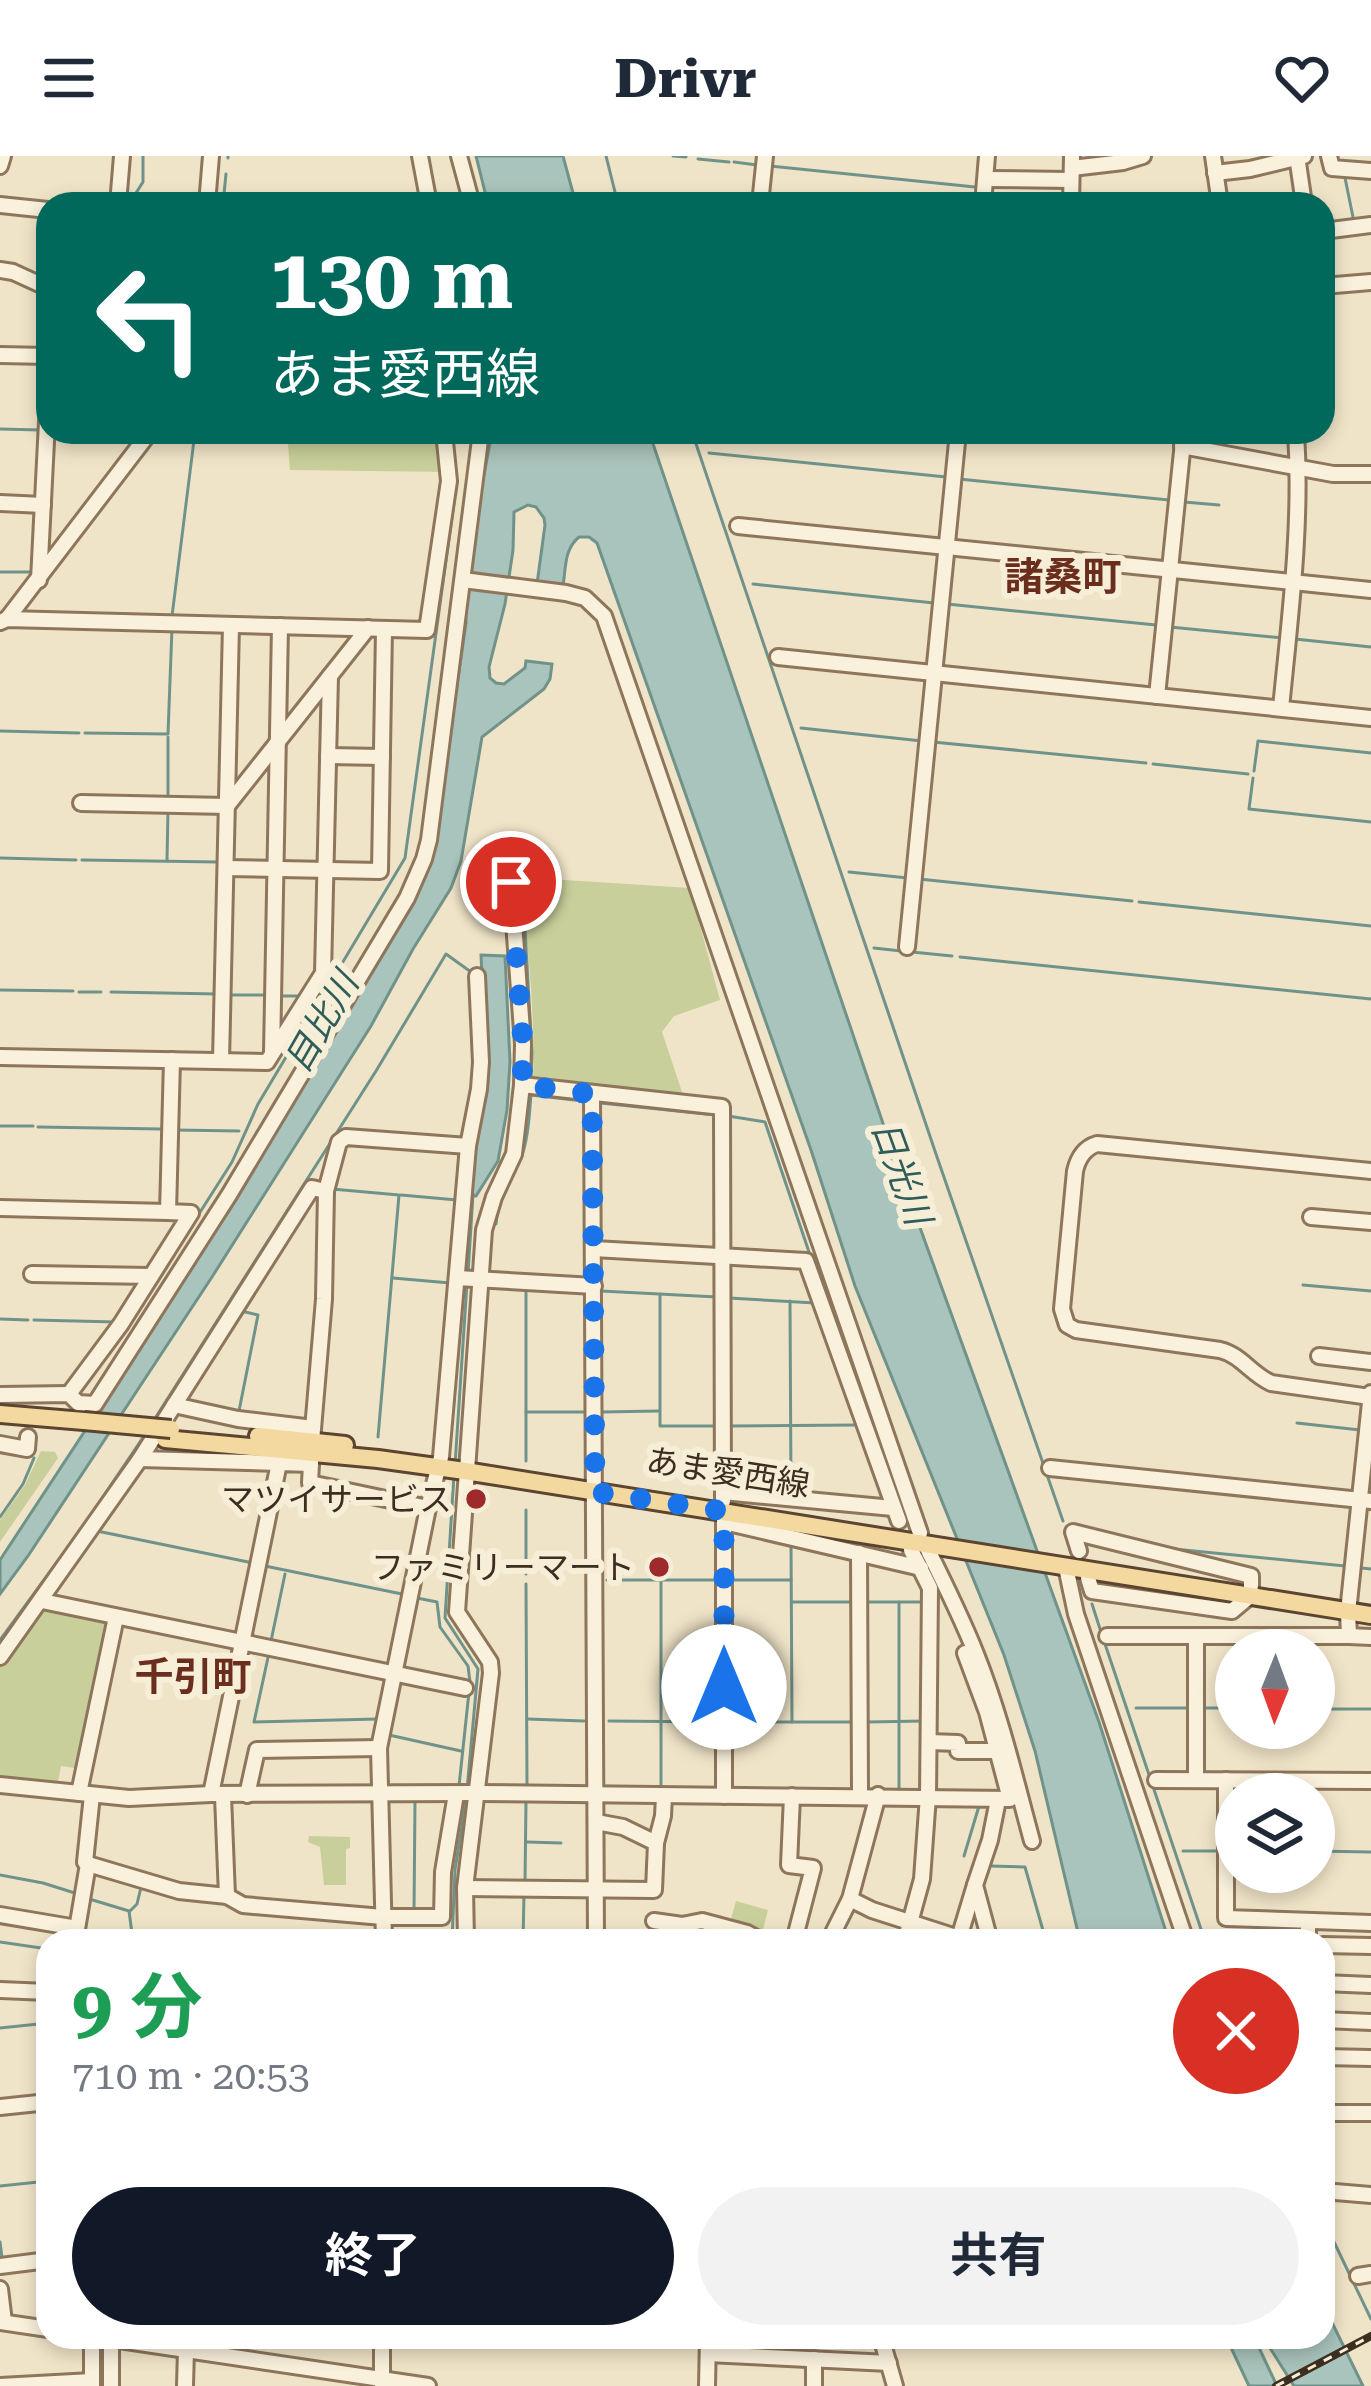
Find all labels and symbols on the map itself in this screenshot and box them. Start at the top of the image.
district label: 諸桑町 [1004,554,1122,600]
pin [460,831,562,933]
water label: 目比川 [277,962,369,1080]
water label: 日光川 [863,1114,941,1234]
street label: あま愛西線 [643,1440,812,1505]
place label: マツイサービス [221,1480,452,1519]
marker: マツイサービス [463,1486,489,1512]
place label: ファミリーマート [371,1548,635,1587]
marker: ファミリーマート [646,1554,672,1580]
position arrow [661,1624,787,1750]
north arrow [1215,1629,1335,1749]
district label: 千引町 [134,1654,252,1700]

